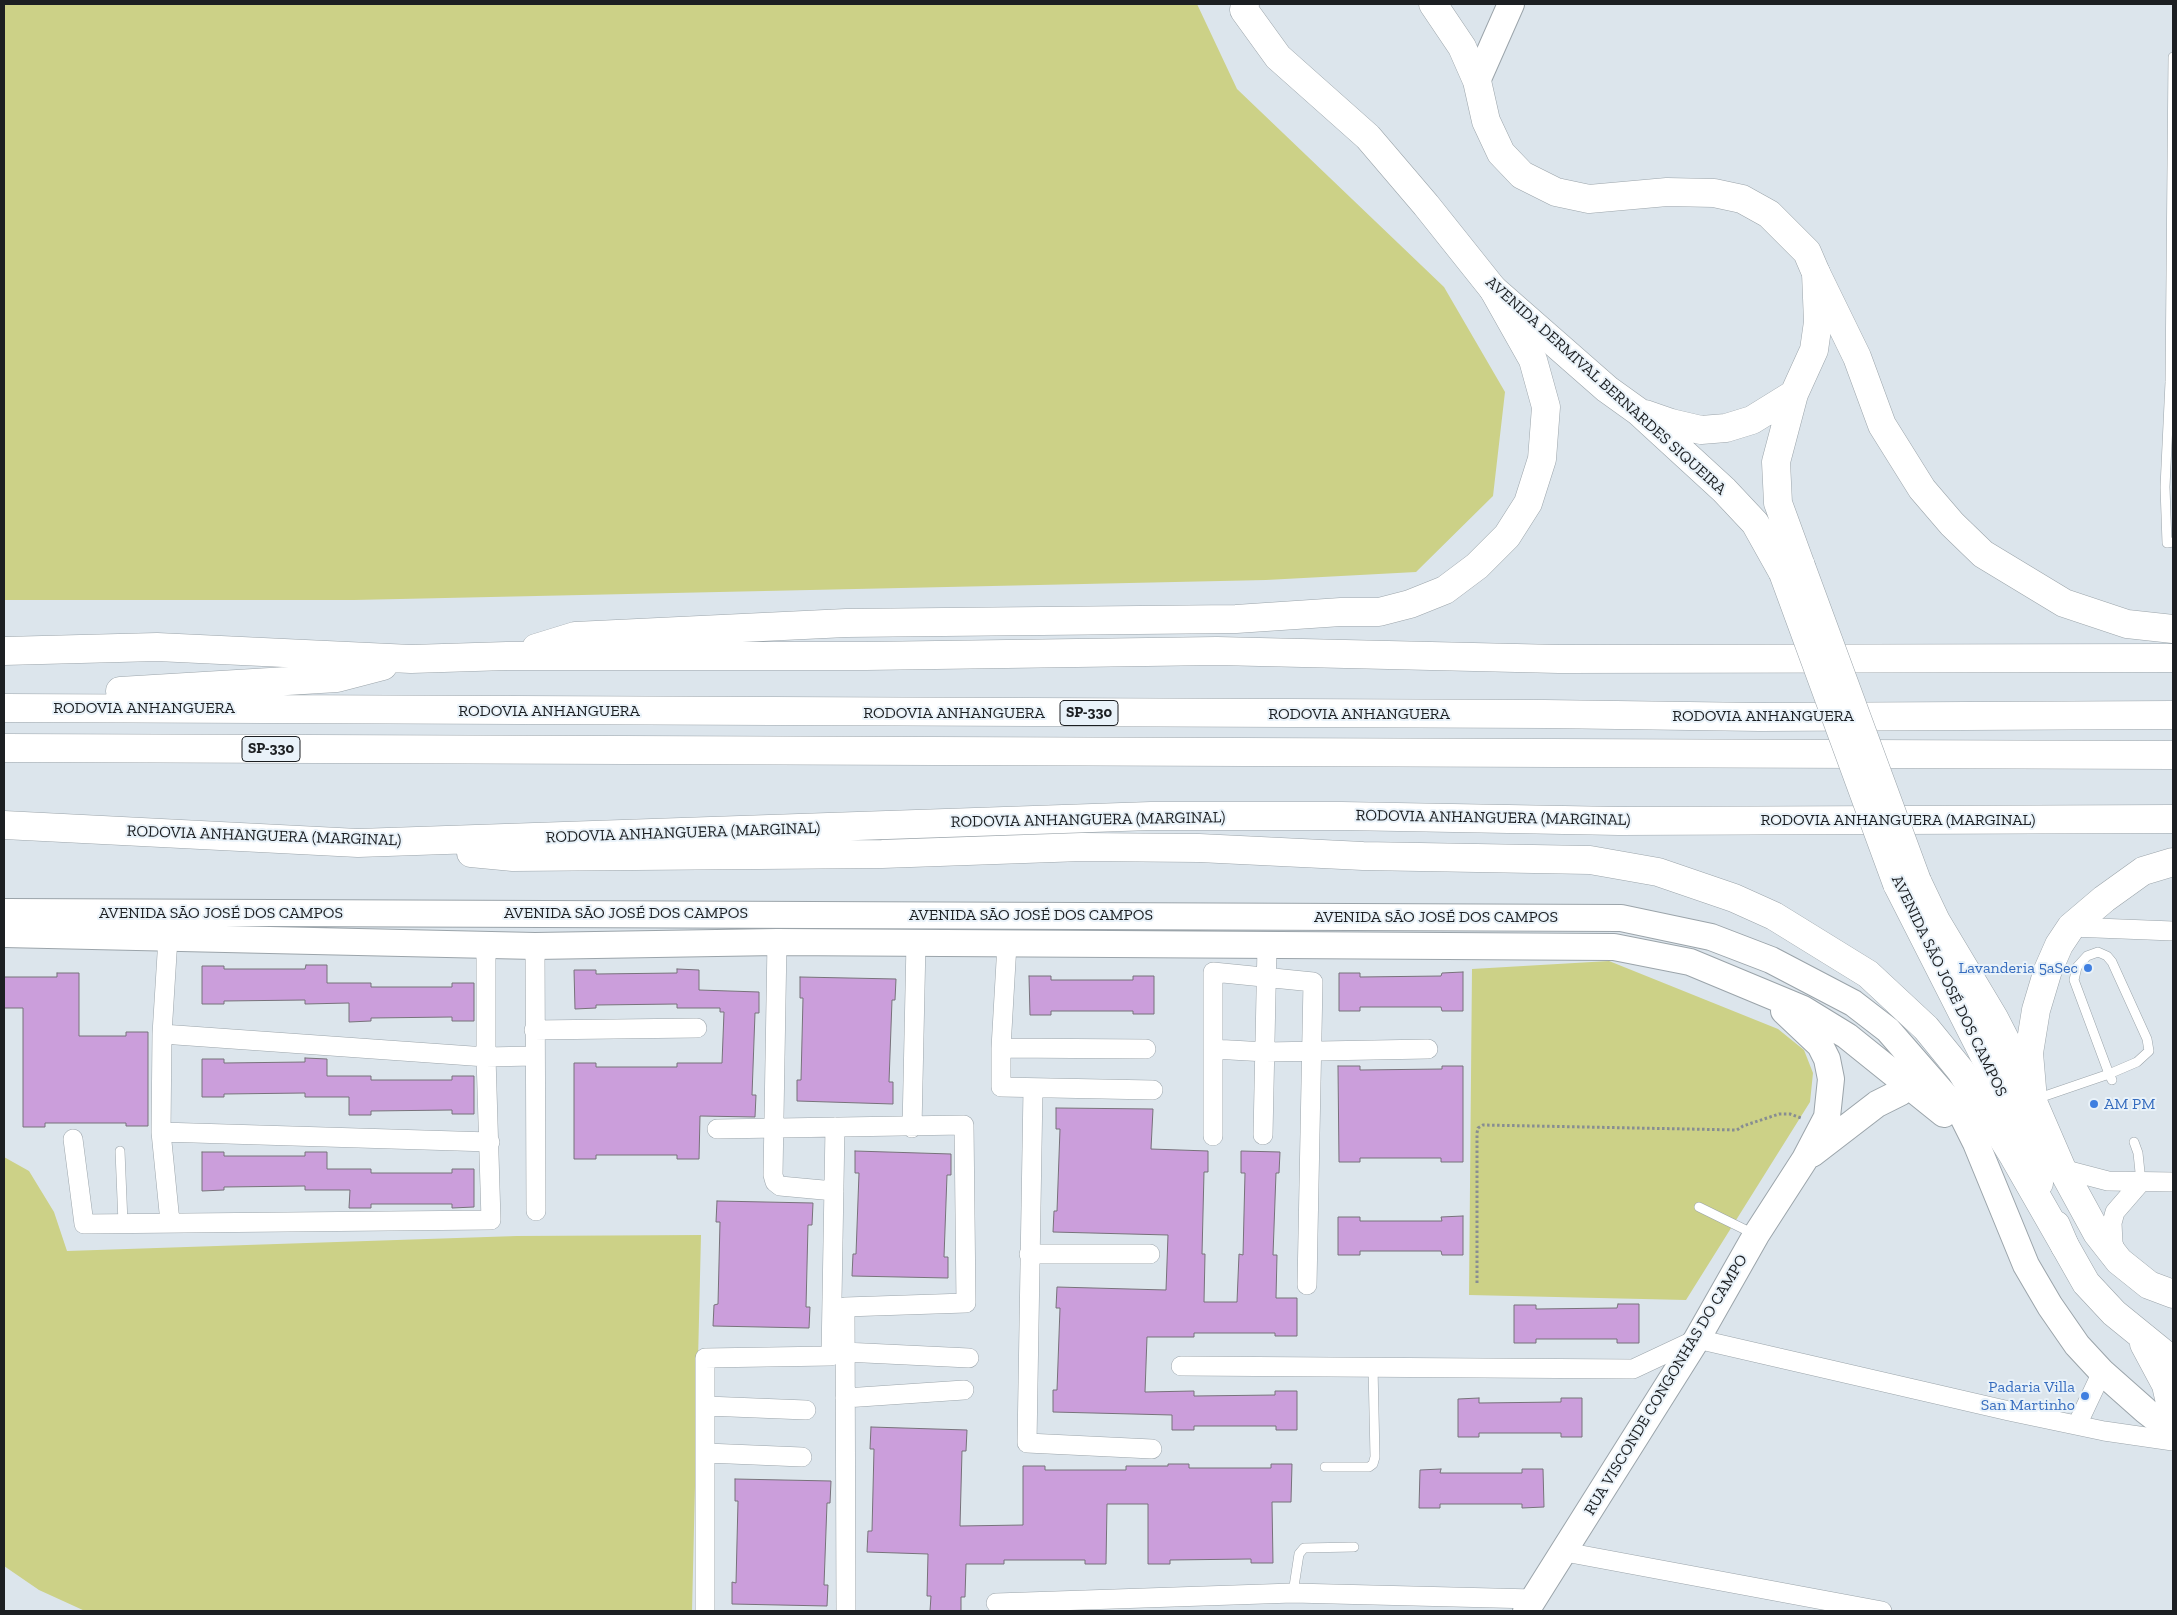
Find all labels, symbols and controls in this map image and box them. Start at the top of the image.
street label: AVENIDA DERMIVAL BERNARDES SIQUEIRA [1482,273,1730,499]
street label: RODOVIA ANHANGUERA [53,698,235,718]
road number: SP-330 [1060,700,1118,726]
street label: RODOVIA ANHANGUERA [458,701,640,721]
street label: RODOVIA ANHANGUERA [863,703,1045,723]
street label: RODOVIA ANHANGUERA [1268,704,1450,724]
street label: RODOVIA ANHANGUERA [1672,706,1854,726]
road number: SP-330 [242,736,300,762]
street label: RODOVIA ANHANGUERA (MARGINAL) [1355,806,1631,830]
street label: RODOVIA ANHANGUERA (MARGINAL) [950,808,1226,832]
street label: RODOVIA ANHANGUERA (MARGINAL) [1761,810,2035,830]
street label: RODOVIA ANHANGUERA (MARGINAL) [545,819,821,847]
street label: RODOVIA ANHANGUERA (MARGINAL) [126,822,402,850]
street label: AVENIDA SÃO JOSÉ DOS CAMPOS [1887,872,2011,1100]
street label: AVENIDA SÃO JOSÉ DOS CAMPOS [99,903,343,923]
street label: AVENIDA SÃO JOSÉ DOS CAMPOS [504,903,748,923]
street label: AVENIDA SÃO JOSÉ DOS CAMPOS [909,905,1153,925]
street label: AVENIDA SÃO JOSÉ DOS CAMPOS [1314,907,1558,927]
place label: Lavanderia 5aSec [1959,958,2078,978]
marker: Lavanderia 5aSec [2082,962,2094,974]
place label: AM PM [2104,1094,2155,1114]
marker: AM PM [2088,1098,2100,1110]
street label: RUA VISCONDE CONGONHAS DO CAMPO [1580,1251,1752,1519]
place label: Padaria Villa San Martinho [1981,1377,2075,1415]
marker: Padaria Villa San Martinho [2079,1390,2091,1402]

